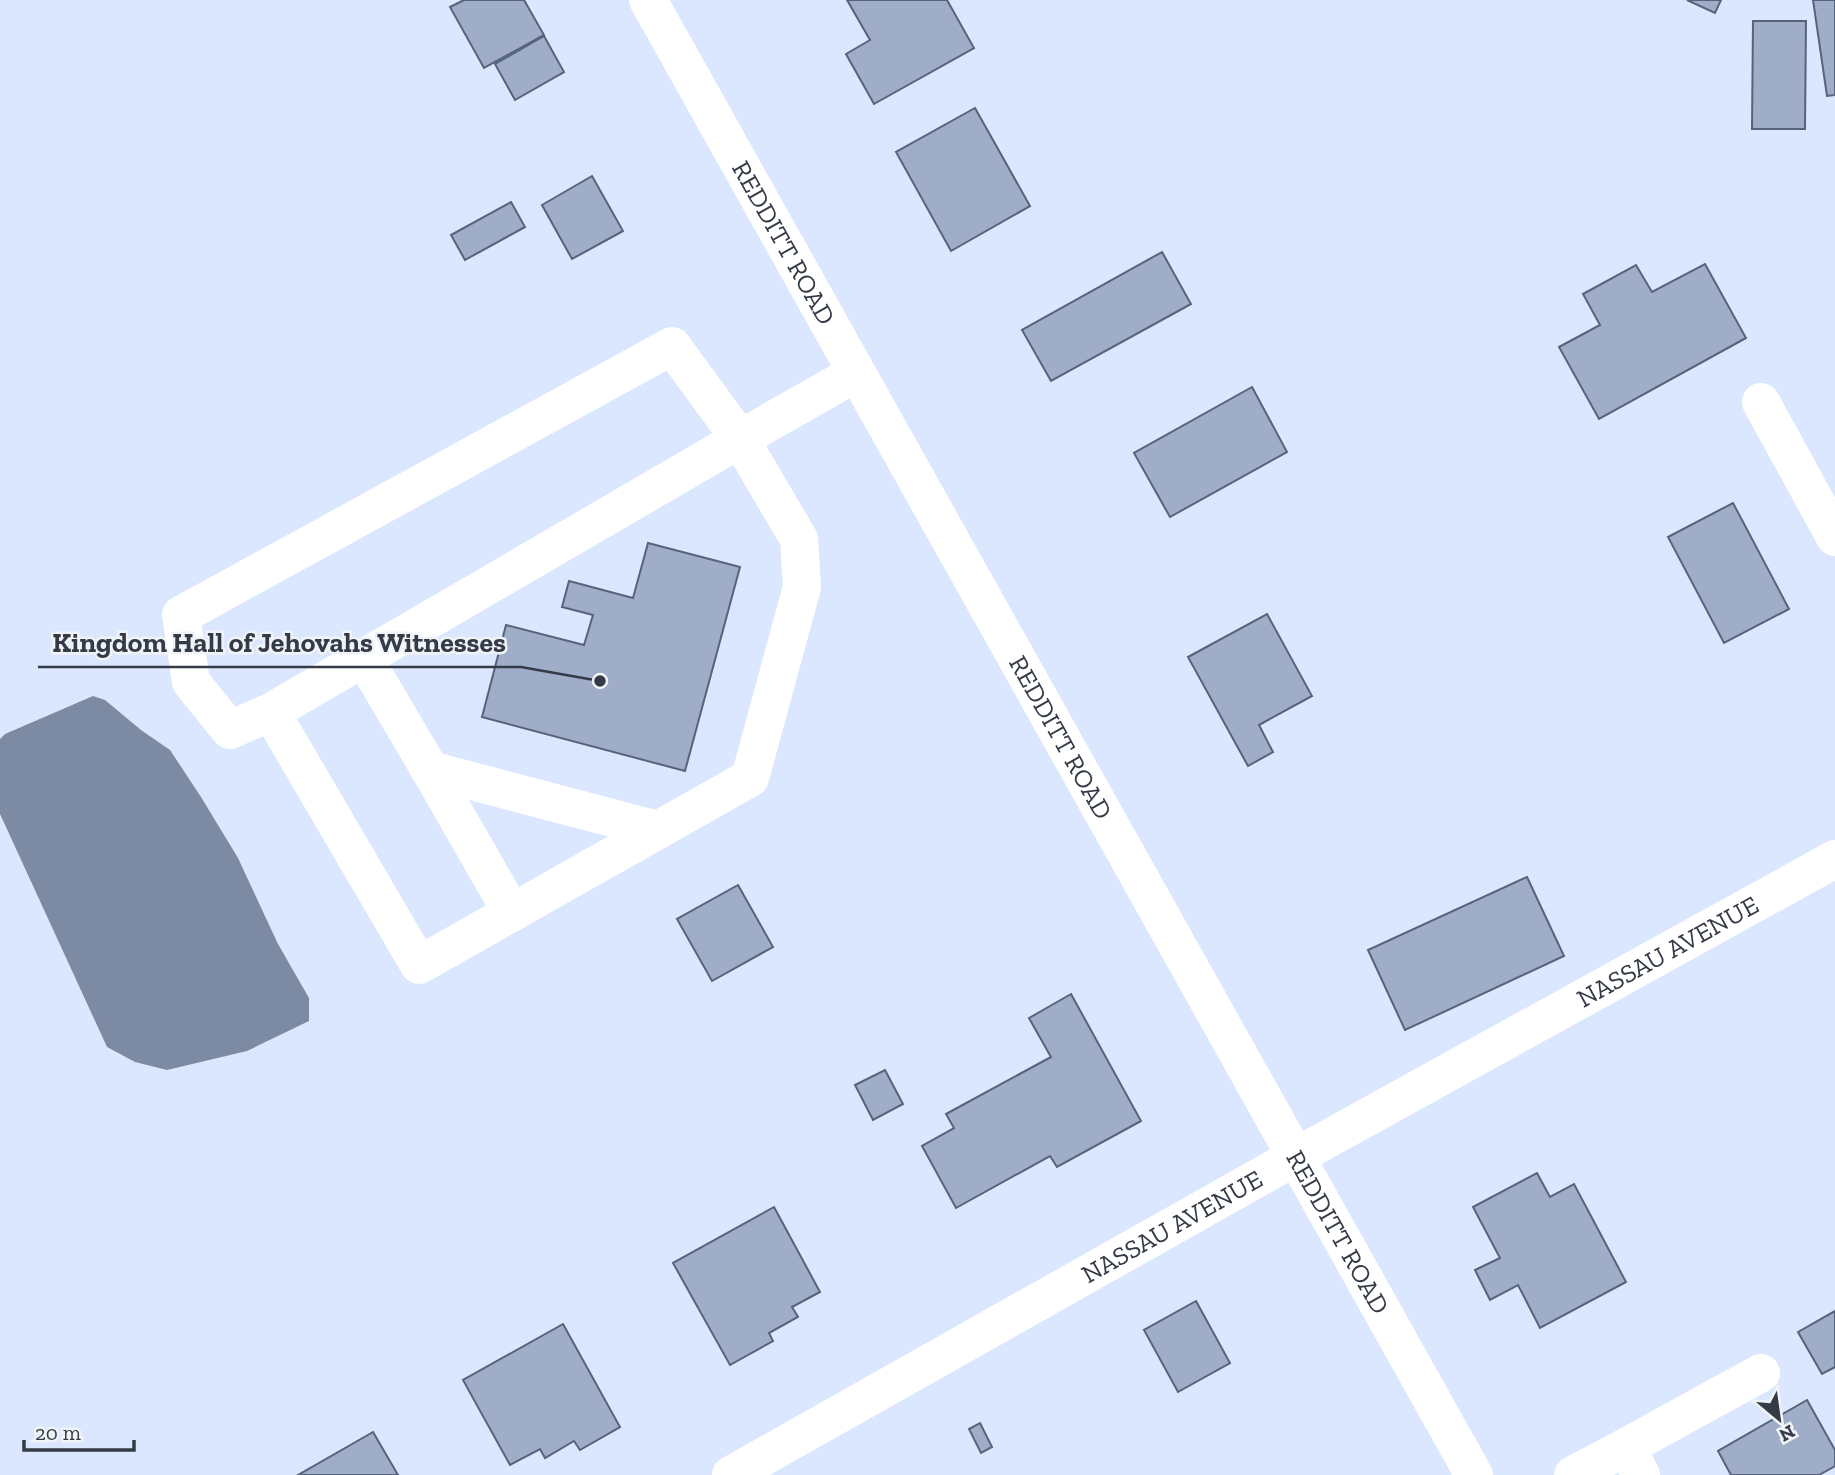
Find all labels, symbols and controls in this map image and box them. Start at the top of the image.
street label: REDDITT ROAD [725,155,842,330]
callout: Kingdom Hall of Jehovahs Witnesses [38,618,521,667]
text: Kingdom Hall of Jehovahs Witnesses [52,626,506,659]
street label: REDDITT ROAD [1002,650,1119,825]
street label: NASSAU AVENUE [1571,888,1764,1014]
street label: REDDITT ROAD [1279,1144,1397,1320]
street label: NASSAU AVENUE [1076,1163,1268,1290]
north arrow [1744,1384,1814,1454]
scale bar [24,1408,135,1452]
text: 20 m [35,1420,81,1445]
text: N [1775,1420,1799,1447]

